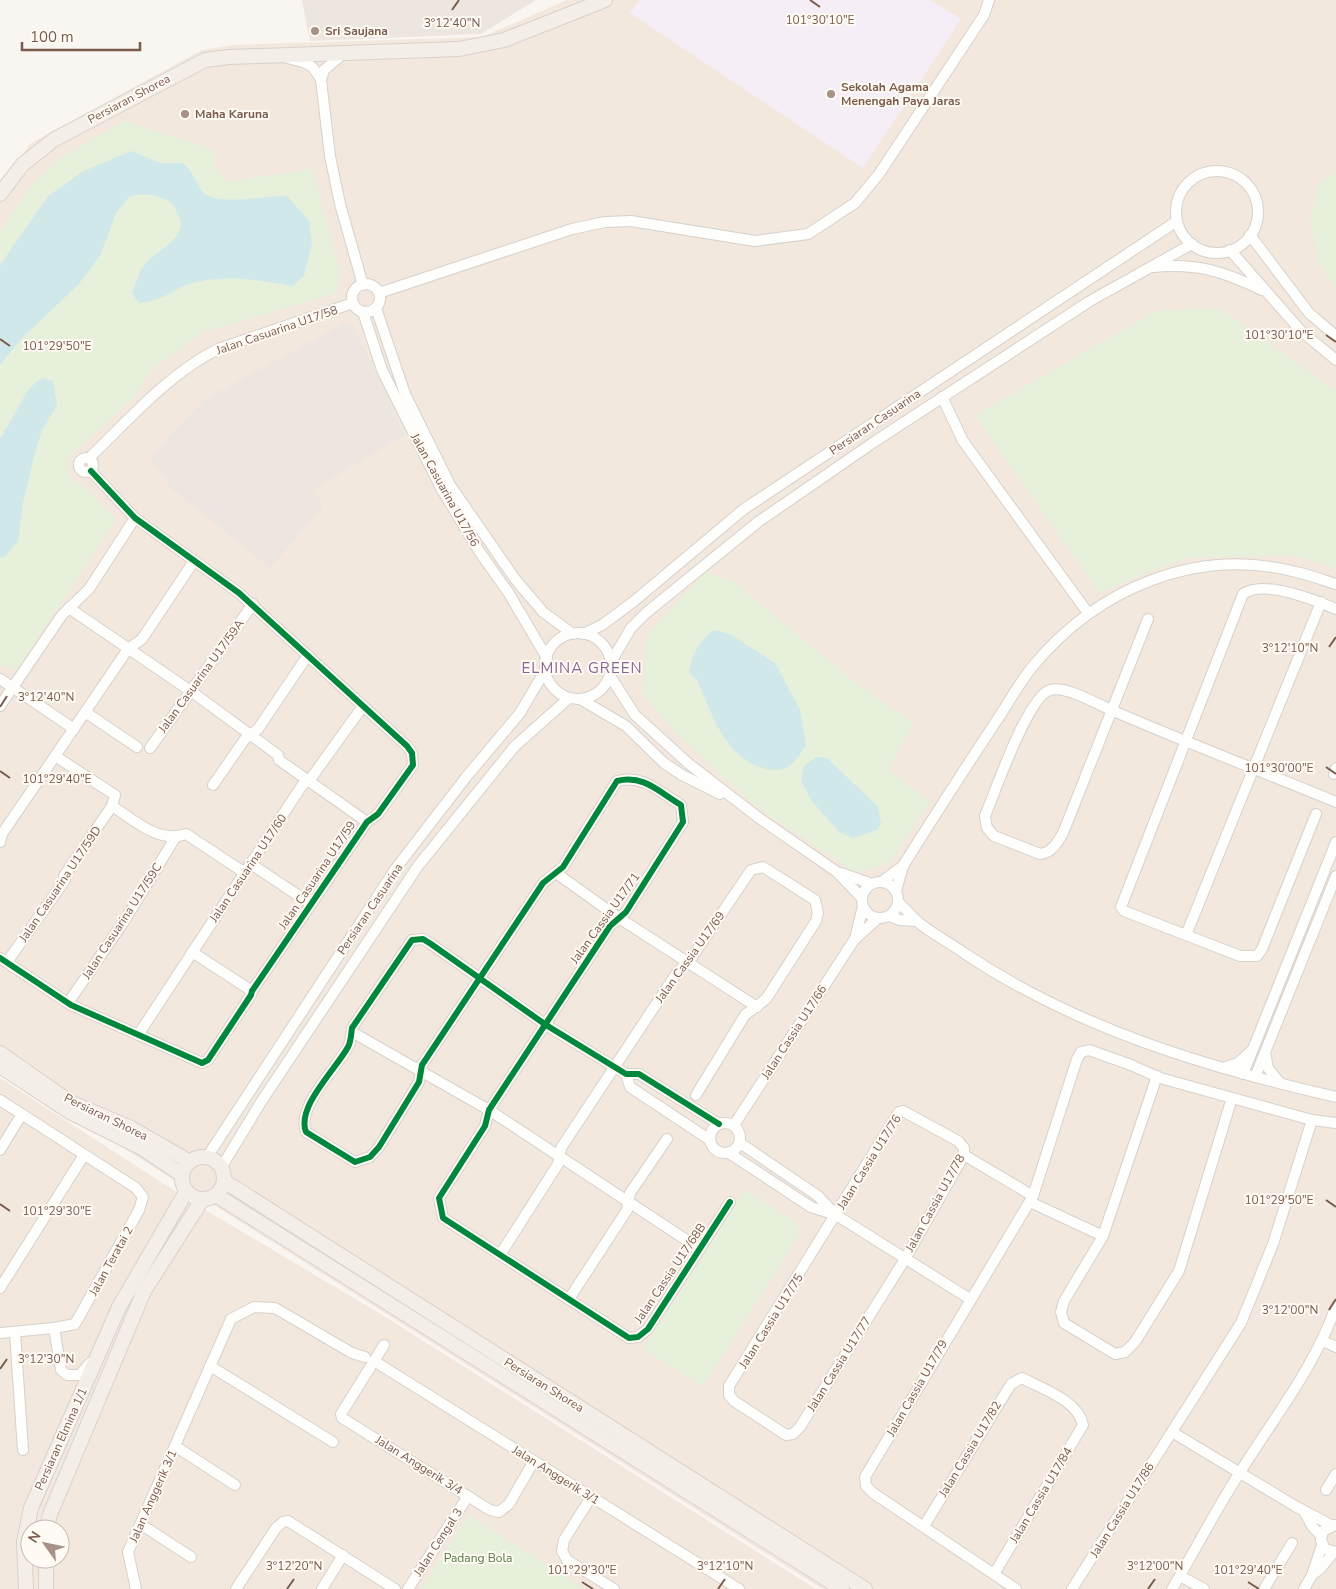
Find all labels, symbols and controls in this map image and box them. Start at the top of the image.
text: 101°30'10"E [785,12,855,28]
text: 3°12'40"N [424,15,480,31]
scale bar [22,20,140,52]
place label: Sri Saujana [325,23,388,39]
marker: Sri Saujana [309,25,321,37]
text: 100 m [30,27,74,47]
street label: Persiaran Shorea [85,71,173,127]
place label: Sekolah Agama Menengah Paya Jaras [841,79,961,109]
marker: Sekolah Agama Menengah Paya Jaras [825,88,837,100]
place label: Maha Karuna [195,106,269,122]
marker: Maha Karuna [179,108,191,120]
street label: Jalan Casuarina U17/58 [213,302,340,359]
text: 101°30'10"E [1244,327,1314,343]
text: 101°29'50"E [22,338,92,354]
street label: Persiaran Casuarina [826,386,924,458]
street label: Jalan Casuarina U17/56 [407,430,483,550]
street label: Jalan Casuarina U17/59A [154,616,248,737]
text: 3°12'10"N [1262,640,1318,656]
district label: ELMINA GREEN [522,658,642,678]
text: 3°12'40"N [18,689,74,705]
text: 101°30'00"E [1244,760,1314,776]
text: 101°29'40"E [22,771,92,787]
street label: Jalan Casuarina U17/60 [205,811,290,926]
street label: Jalan Casuarina U17/59 [274,818,359,933]
street label: Jalan Casuarina U17/59D [15,823,105,946]
street label: Jalan Casuarina U17/59C [78,860,166,983]
street label: Persiaran Casuarina [334,860,406,958]
street label: Jalan Cassia U17/71 [566,869,644,968]
street label: Jalan Cassia U17/69 [651,908,729,1007]
street label: Jalan Cassia U17/66 [757,982,830,1083]
street label: Persiaran Shorea [62,1090,150,1144]
street label: Jalan Cassia U17/76 [833,1112,905,1213]
street label: Jalan Cassia U17/78 [901,1151,968,1255]
text: 101°29'50"E [1244,1192,1314,1208]
text: 101°29'30"E [22,1203,92,1219]
street label: Jalan Cassia U17/68B [630,1220,709,1327]
street label: Jalan Teratai 2 [85,1223,137,1299]
street label: Jalan Cassia U17/75 [735,1271,807,1372]
text: 3°12'00"N [1262,1302,1318,1318]
street label: Jalan Cassia U17/77 [803,1314,875,1415]
street label: Jalan Cassia U17/79 [882,1337,951,1440]
text: 3°12'30"N [18,1351,74,1367]
street label: Persiaran Shorea [501,1354,587,1416]
street label: Persiaran Elmina 1/1 [31,1385,91,1493]
street label: Jalan Cassia U17/82 [935,1398,1005,1501]
street label: Jalan Anggerik 3/4 [371,1431,466,1498]
street label: Jalan Anggerik 3/1 [508,1441,603,1508]
street label: Jalan Cassia U17/84 [1006,1444,1076,1547]
street label: Jalan Anggerik 3/1 [125,1447,181,1546]
street label: Jalan Cassia U17/86 [1086,1460,1158,1561]
street label: Jalan Cengal 3 [409,1505,466,1580]
north arrow [20,1519,70,1569]
text: N [24,1528,45,1547]
park label: Padang Bola [444,1550,512,1566]
text: 3°12'20"N [266,1558,322,1574]
text: 3°12'10"N [697,1558,753,1574]
text: 3°12'00"N [1127,1558,1183,1574]
text: 101°29'30"E [547,1562,617,1578]
text: 101°29'40"E [1213,1562,1283,1578]

